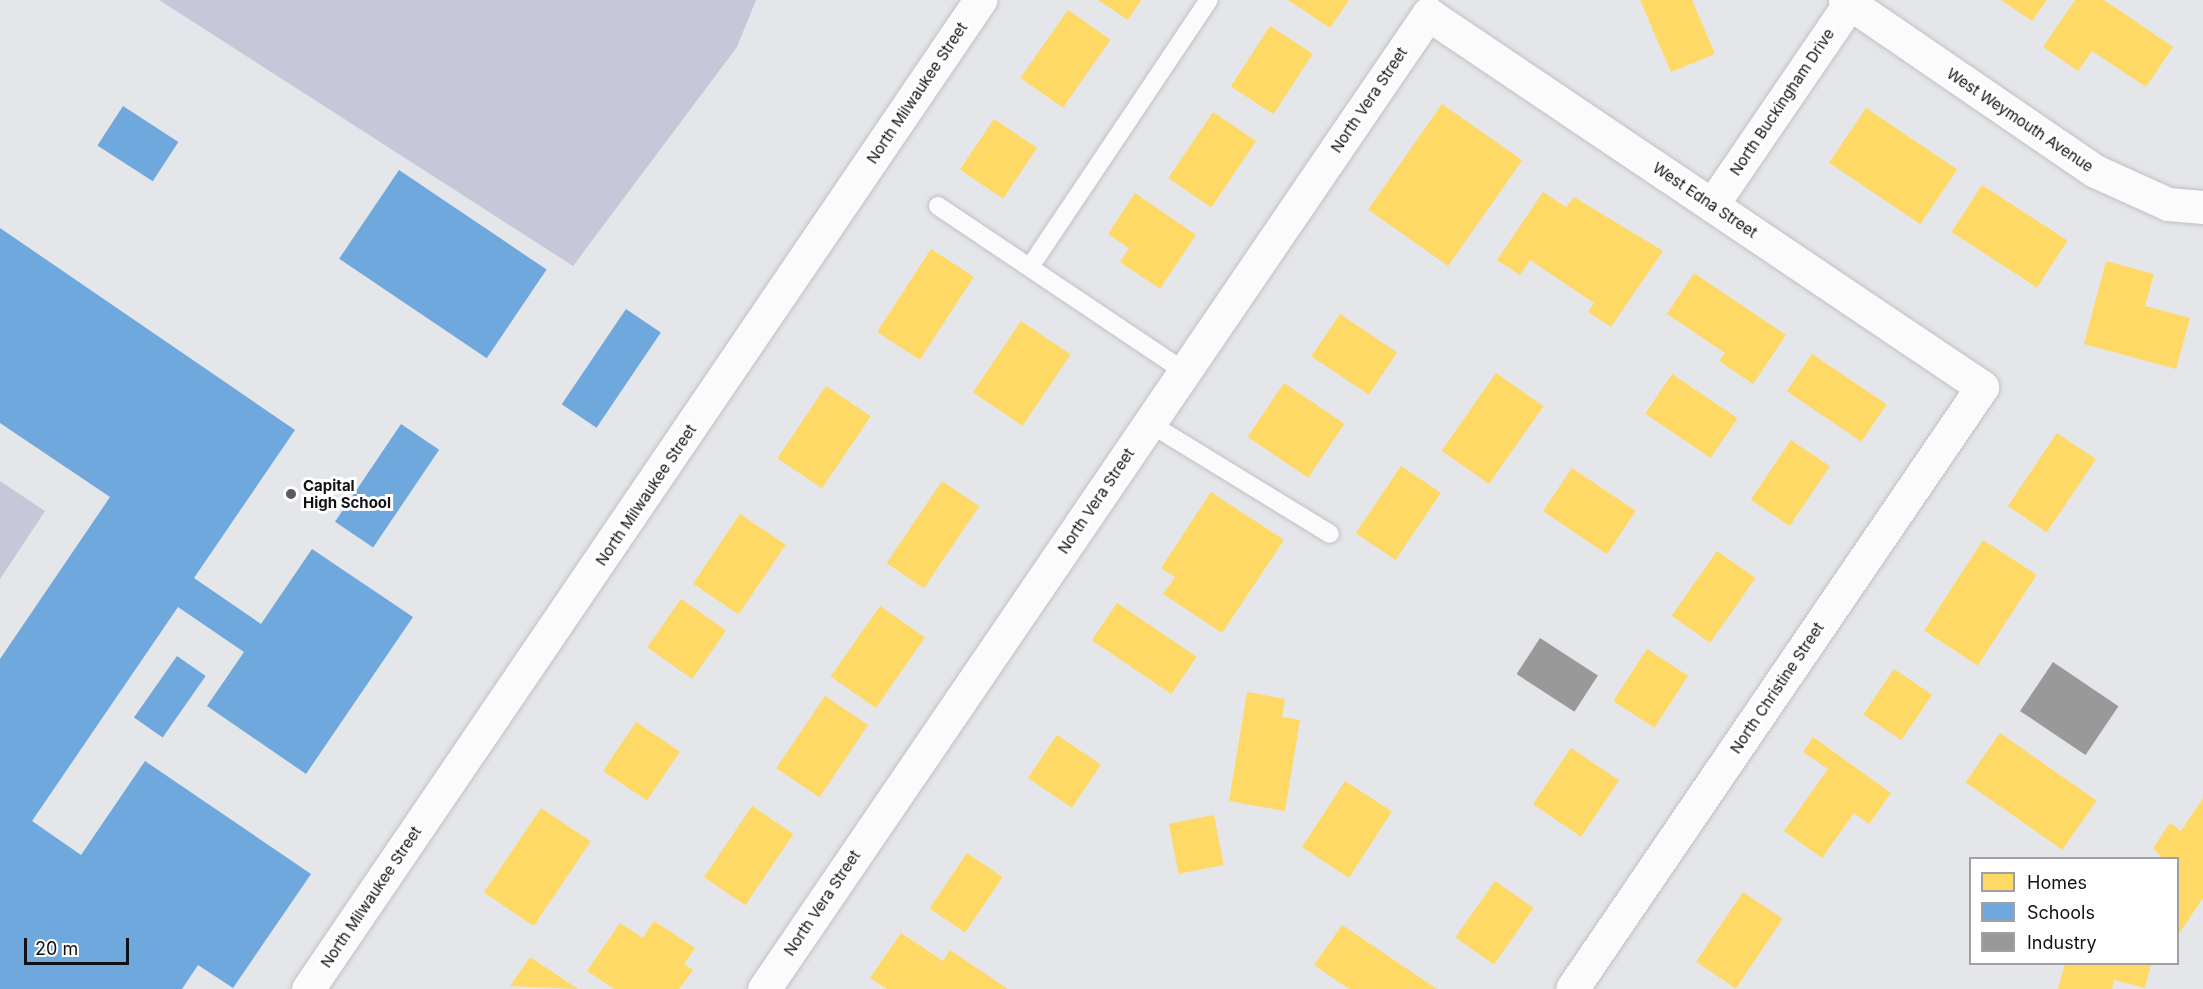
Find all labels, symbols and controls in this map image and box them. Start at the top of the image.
street label: North Milwaukee Street [863,19,971,167]
street label: North Buckingham Drive [1726,25,1838,179]
street label: North Vera Street [1327,44,1411,156]
street label: West Weymouth Avenue [1944,64,2096,176]
street label: West Edna Street [1649,158,1761,242]
street label: North Milwaukee Street [592,421,700,569]
street label: North Vera Street [1054,445,1138,557]
place label: Capital High School [303,476,391,511]
marker: Capital High School [284,487,298,501]
street label: North Christine Street [1726,619,1828,757]
street label: North Milwaukee Street [317,823,425,971]
street label: North Vera Street [780,847,864,959]
legend [1969,857,2179,965]
text: Homes [2027,872,2087,893]
text: Schools [2027,902,2095,923]
scale bar [27,926,132,964]
text: Industry [2027,932,2097,953]
text: 20 m [35,938,78,959]

